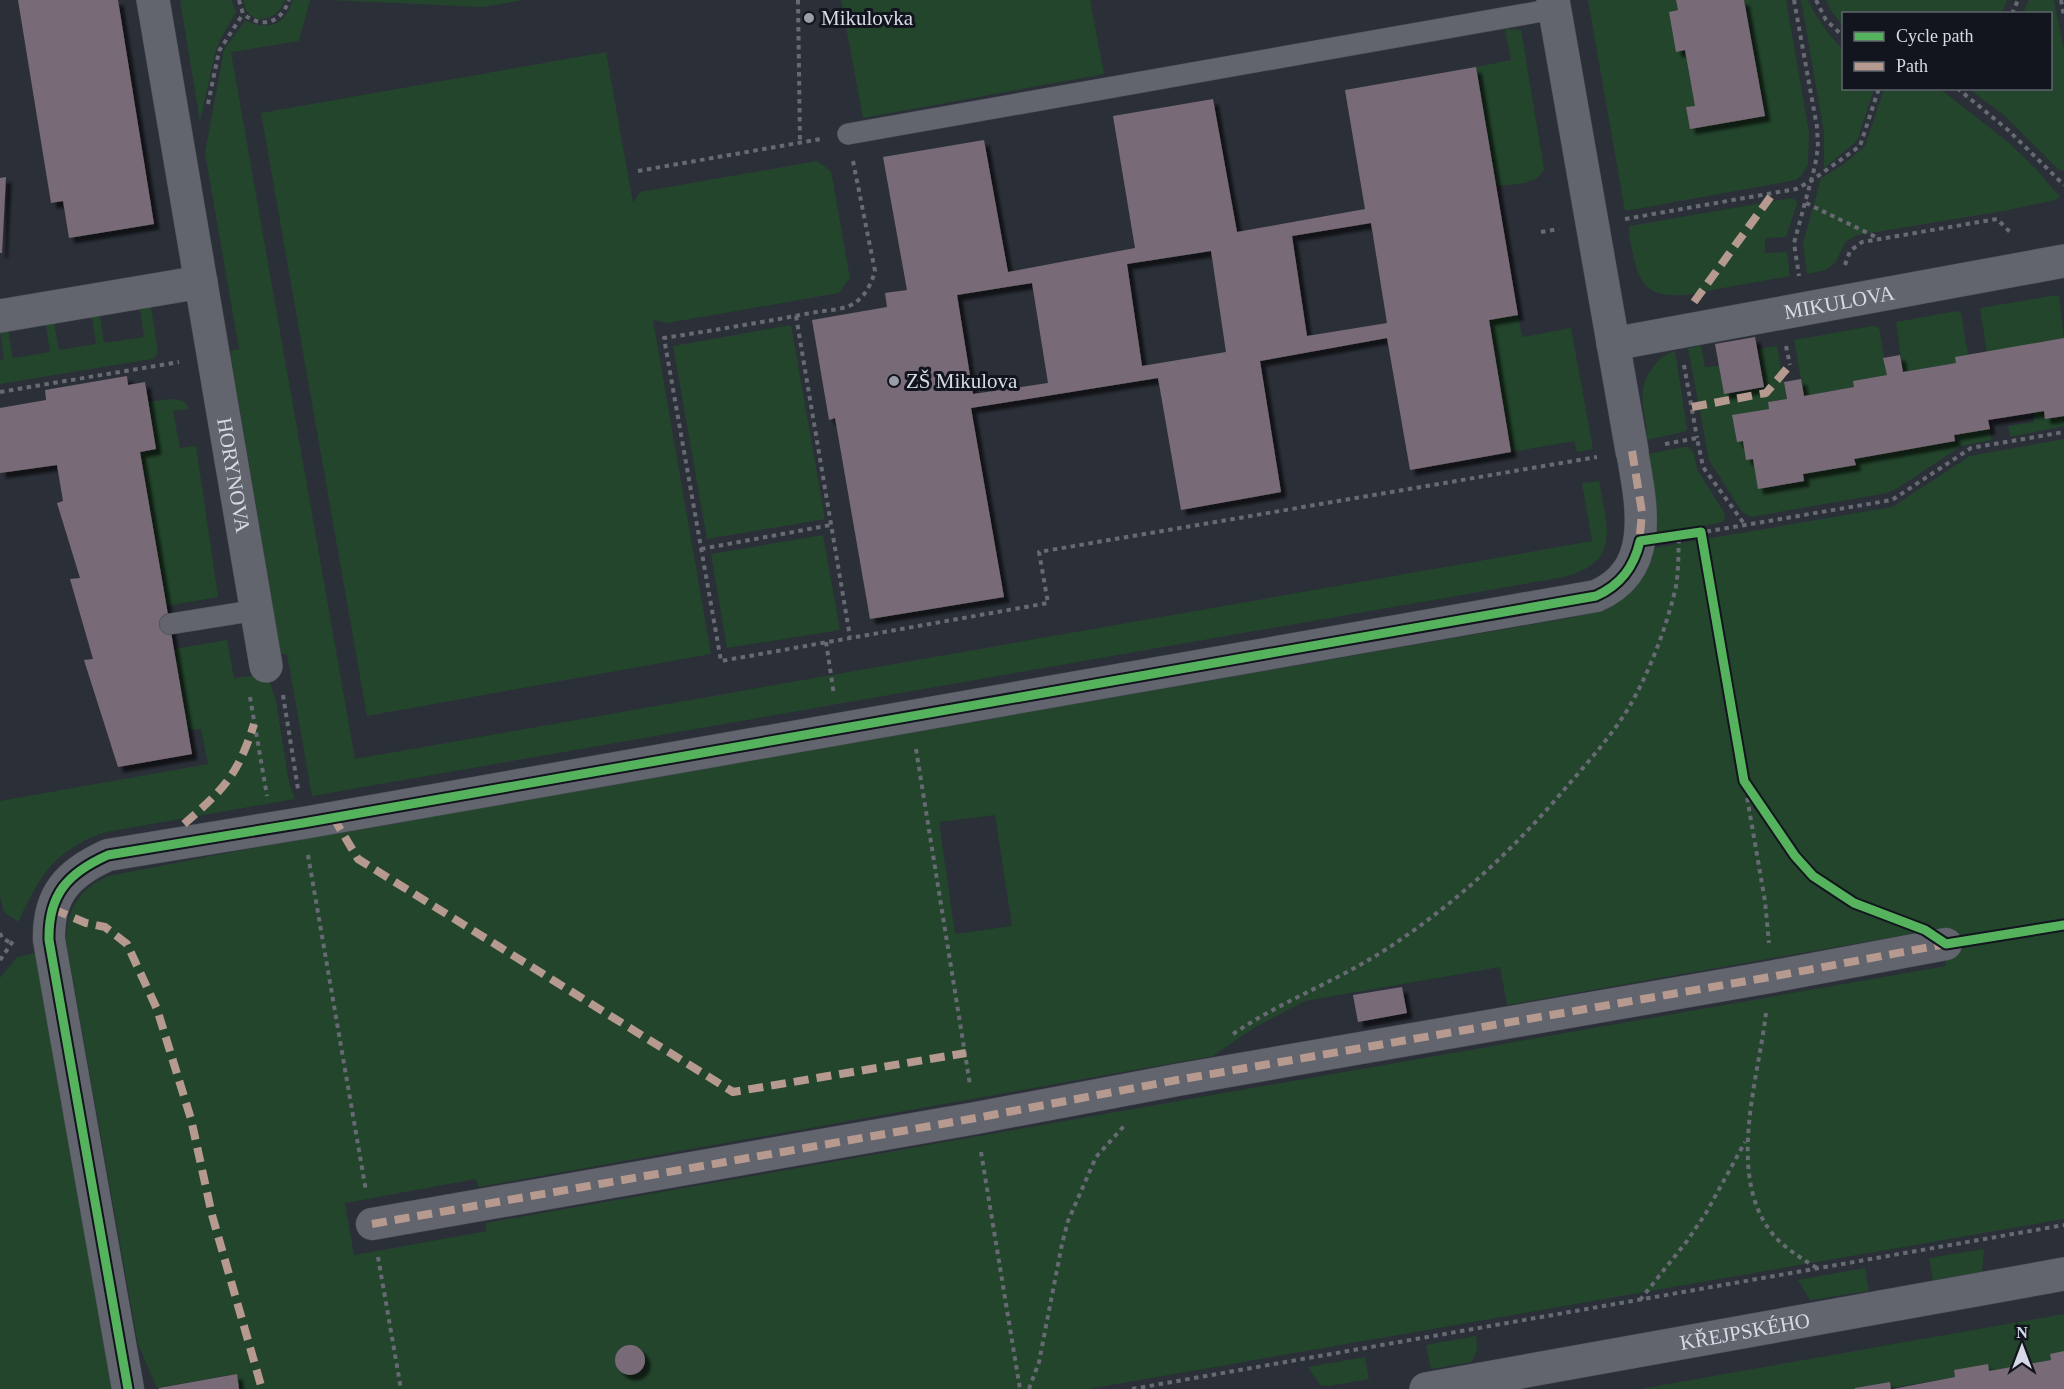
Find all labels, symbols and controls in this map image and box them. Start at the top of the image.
place label: Mikulovka [821,6,914,30]
marker: Mikulovka [802,11,816,25]
legend [1842,12,2052,90]
text: Cycle path [1896,26,1973,46]
text: Path [1896,56,1928,76]
street label: MIKULOVA [1782,280,1897,324]
place label: ZŠ Mikulova [906,369,1018,393]
marker: ZŠ Mikulova [887,374,901,388]
street label: HORYNOVA [212,416,255,535]
street label: KŘEJPSKÉHO [1678,1308,1812,1355]
north arrow [1992,1317,2052,1377]
text: N [2016,1324,2028,1341]

